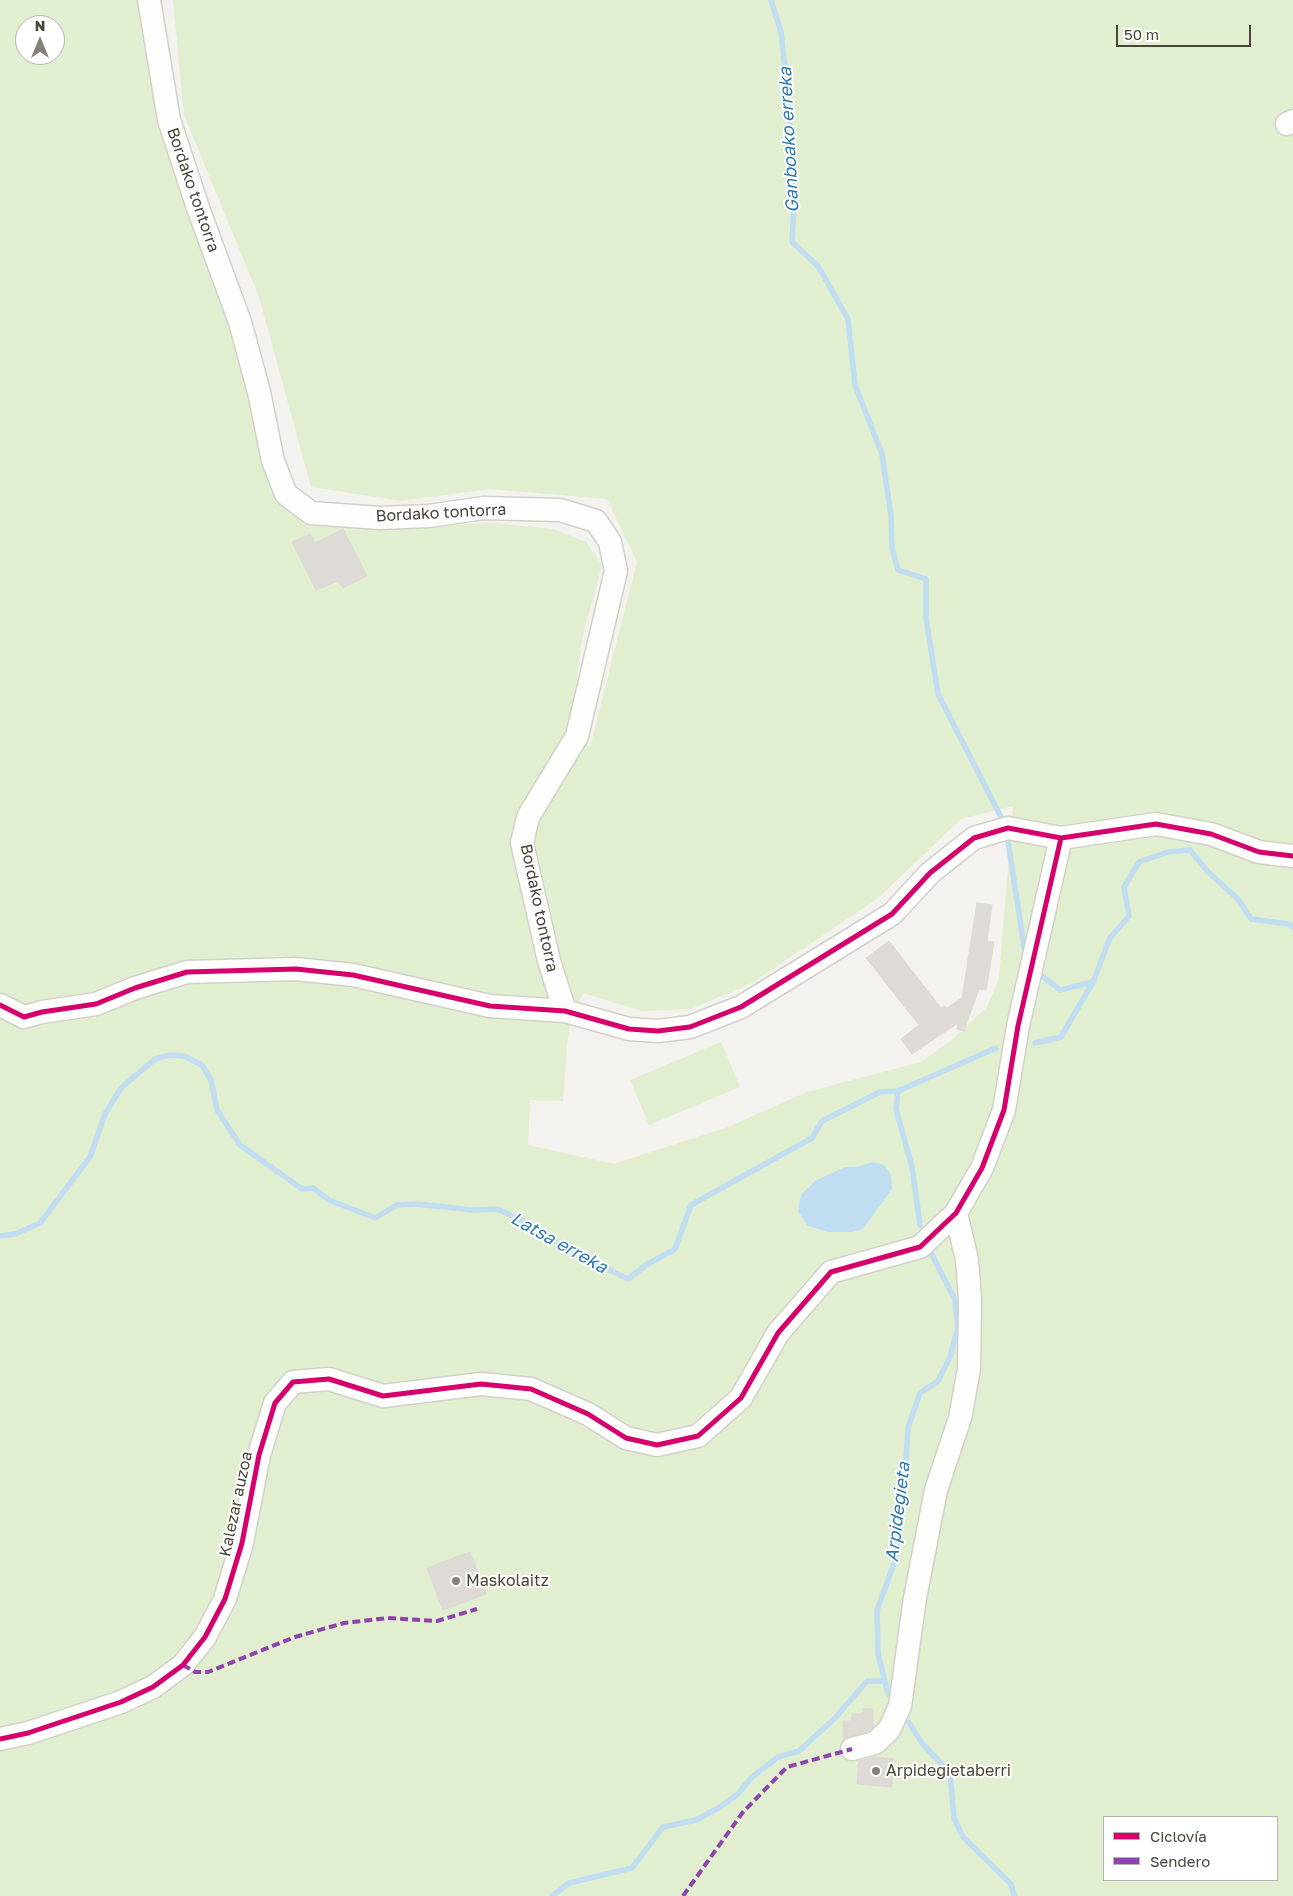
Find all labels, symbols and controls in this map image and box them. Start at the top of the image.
north arrow [15,15,65,65]
scale bar [1118,15,1253,47]
text: N [35,17,45,34]
text: 50 m [1124,25,1159,43]
water label: Ganboako erreka [774,67,804,213]
street label: Bordako tontorra [163,125,223,255]
street label: Bordako tontorra [375,500,507,526]
street label: Bordako tontorra [516,842,562,974]
water label: Latsa erreka [507,1208,611,1278]
street label: Kalezar auzoa [215,1450,257,1558]
water label: Arpidegieta [881,1461,915,1563]
place label: Maskolaitz [466,1571,549,1591]
marker: Maskolaitz [450,1575,462,1587]
place label: Arpidegietaberri [886,1761,1011,1781]
marker: Arpidegietaberri [870,1765,882,1777]
legend [1103,1816,1278,1881]
text: Ciclovía [1150,1827,1207,1845]
text: Sendero [1150,1852,1210,1870]

